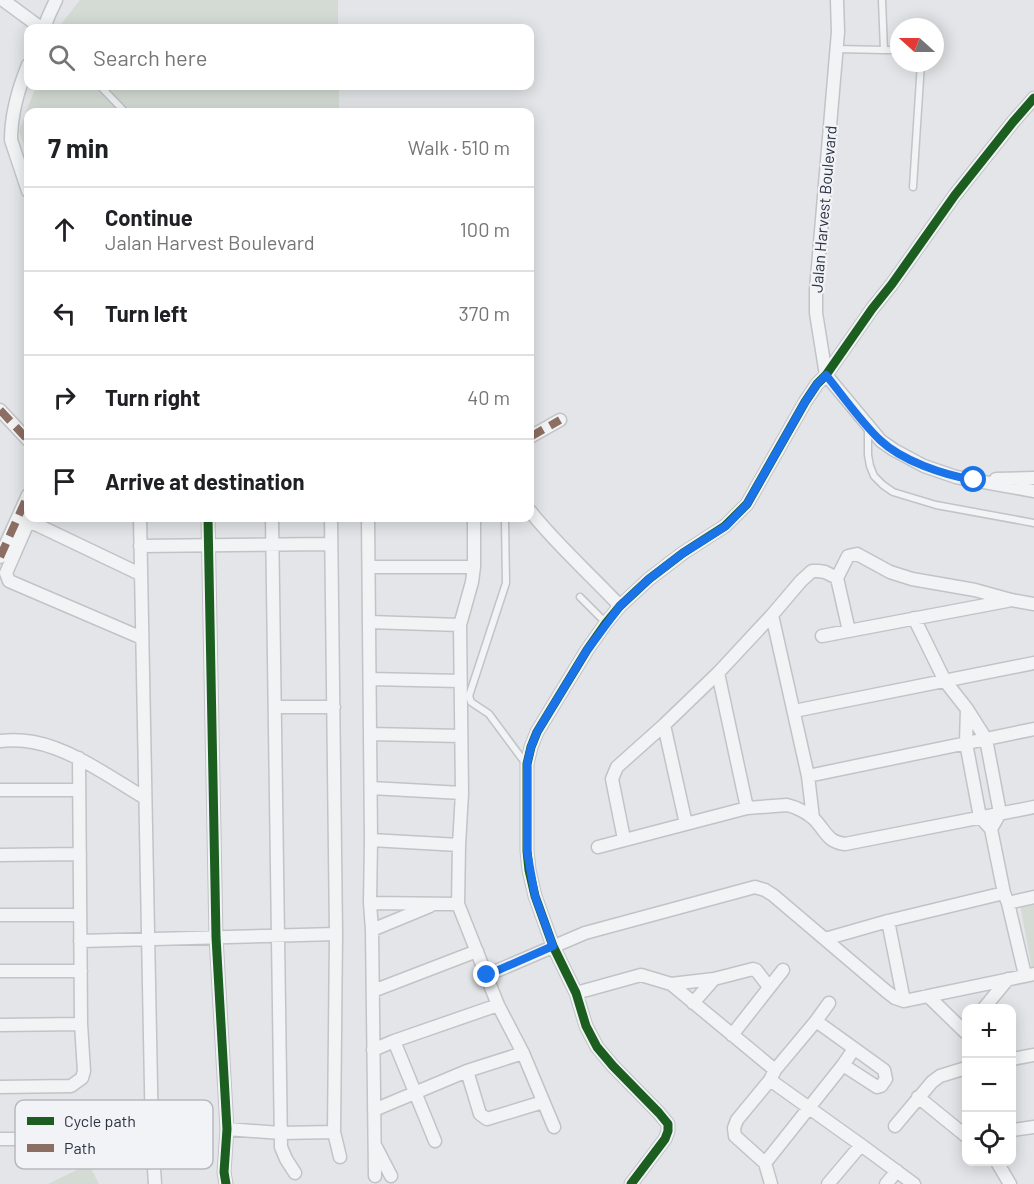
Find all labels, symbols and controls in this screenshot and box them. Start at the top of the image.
north arrow [890,18,944,72]
search box [24,24,534,90]
icon: search [45,41,78,74]
text: Search here [93,44,207,70]
street label: Jalan Harvest Boulevard [806,125,840,293]
text: 7 min [48,132,109,163]
text: Walk · 510 m [408,135,510,159]
text: Continue [105,204,193,230]
icon: ahead [48,213,81,246]
text: 100 m [460,217,510,241]
text: Jalan Harvest Boulevard [105,230,315,254]
icon: left [48,297,81,330]
text: Turn left [105,300,188,326]
text: 370 m [458,301,510,325]
icon: right [48,381,81,414]
text: Turn right [105,384,200,410]
text: 40 m [467,385,510,409]
icon: arrive [48,465,81,498]
route start [960,466,986,492]
text: Arrive at destination [105,468,304,494]
route end [473,961,499,987]
map controls [962,1004,1016,1166]
button: + [962,1004,1016,1058]
button: − [962,1058,1016,1112]
legend [15,1100,213,1169]
text: Cycle path [64,1111,136,1130]
button: locate [962,1112,1016,1166]
text: Path [64,1138,96,1157]

